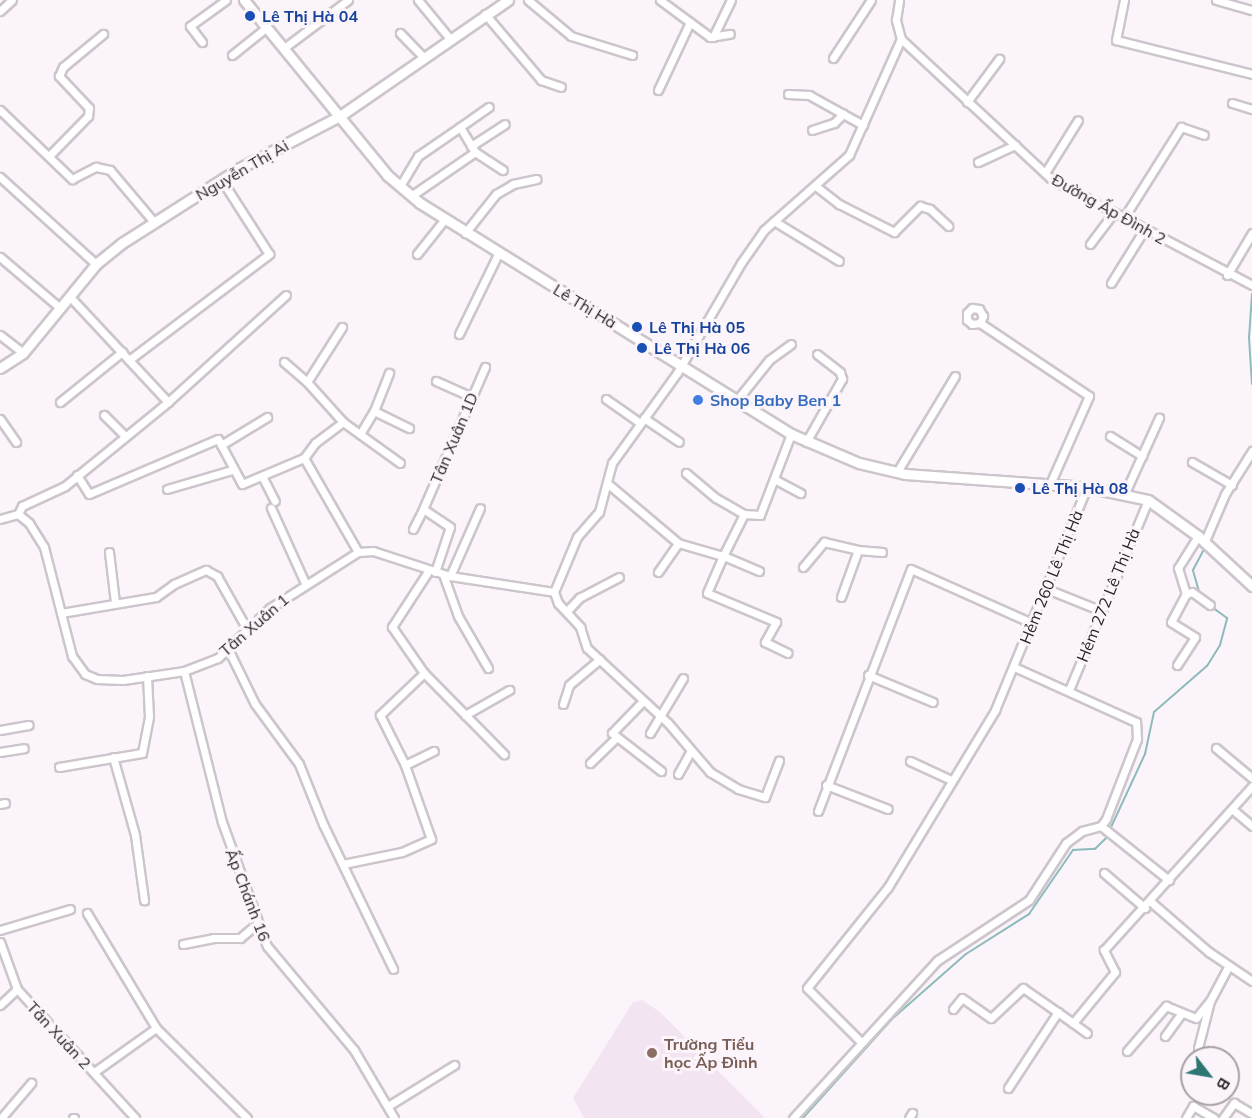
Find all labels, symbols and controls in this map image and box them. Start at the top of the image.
place label: Lê Thị Hà 04 [262,6,358,26]
marker: Lê Thị Hà 04 [243,9,257,23]
street label: Nguyễn Thị Ai [192,136,292,204]
street label: Đường Ấp Đình 2 [1049,170,1169,248]
street label: Lê Thị Hà [550,280,620,332]
place label: Lê Thị Hà 05 [649,317,745,337]
marker: Lê Thị Hà 05 [630,320,644,334]
place label: Lê Thị Hà 06 [654,338,750,358]
marker: Lê Thị Hà 06 [635,341,649,355]
street label: Tân Xuân 1D [426,390,482,486]
place label: Shop Baby Ben 1 [710,390,841,410]
marker: Shop Baby Ben 1 [691,393,705,407]
place label: Lê Thị Hà 08 [1032,478,1128,498]
marker: Lê Thị Hà 08 [1013,481,1027,495]
street label: Hẻm 260 Lê Thị Hà [1015,507,1087,647]
street label: Hẻm 272 Lê Thị Hà [1072,525,1144,665]
street label: Tân Xuân 1 [216,590,292,660]
street label: Ấp Chánh 16 [222,846,274,944]
street label: Tân Xuân 2 [23,997,95,1073]
place label: Trường Tiểu học Ấp Đình [664,1034,758,1072]
marker: Trường Tiểu học Ấp Đình [645,1046,659,1060]
north arrow [1180,1046,1240,1106]
text: B [1212,1074,1235,1094]

